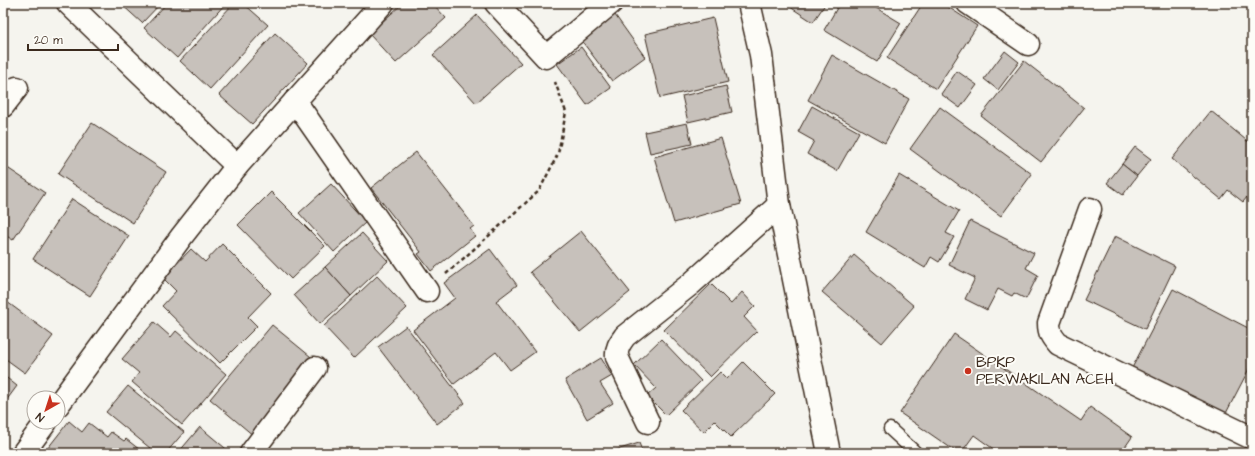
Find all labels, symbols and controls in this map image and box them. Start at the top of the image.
scale bar [28,26,118,52]
text: 20 m [34,32,63,49]
place label: BPKP PERWAKILAN ACEH [976,352,1114,390]
marker: BPKP PERWAKILAN ACEH [963,366,973,376]
north arrow [26,390,66,430]
text: N [33,409,47,425]

